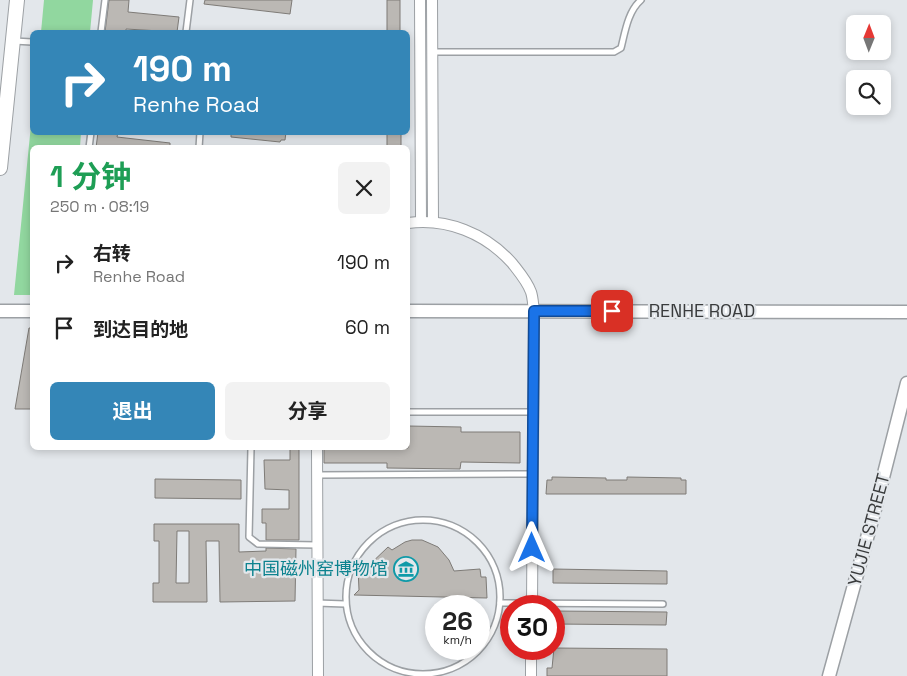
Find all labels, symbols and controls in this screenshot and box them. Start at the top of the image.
north arrow [846,15,891,60]
map controls [846,15,891,115]
text: 190 m [133,47,232,91]
icon: right [50,50,115,115]
button: search [846,70,891,115]
text: Renhe Road [133,90,260,118]
text: 1 分钟 [50,157,131,196]
button: close [338,162,390,214]
text: 250 m · 08:19 [50,196,149,217]
text: 右转 [93,241,131,266]
icon: right [50,249,78,277]
text: 190 m [337,250,390,275]
text: Renhe Road [93,266,185,287]
pin [591,290,633,332]
icon: arrive [598,297,626,325]
street label: RENHE ROAD [649,299,755,322]
icon: arrive [50,314,78,342]
text: 60 m [345,315,390,340]
text: 到达目的地 [93,317,188,342]
button: 退出 [50,382,215,440]
button: 分享 [225,382,390,440]
street label: YUJIE STREET [842,470,895,589]
position arrow [505,521,557,573]
museum icon: 中国磁州窑博物馆 [393,556,419,582]
place label: 中国磁州窑博物馆 [244,557,388,580]
speed limit sign: 30 [500,595,565,660]
text: 26 [442,605,473,637]
text: km/h [443,632,472,648]

